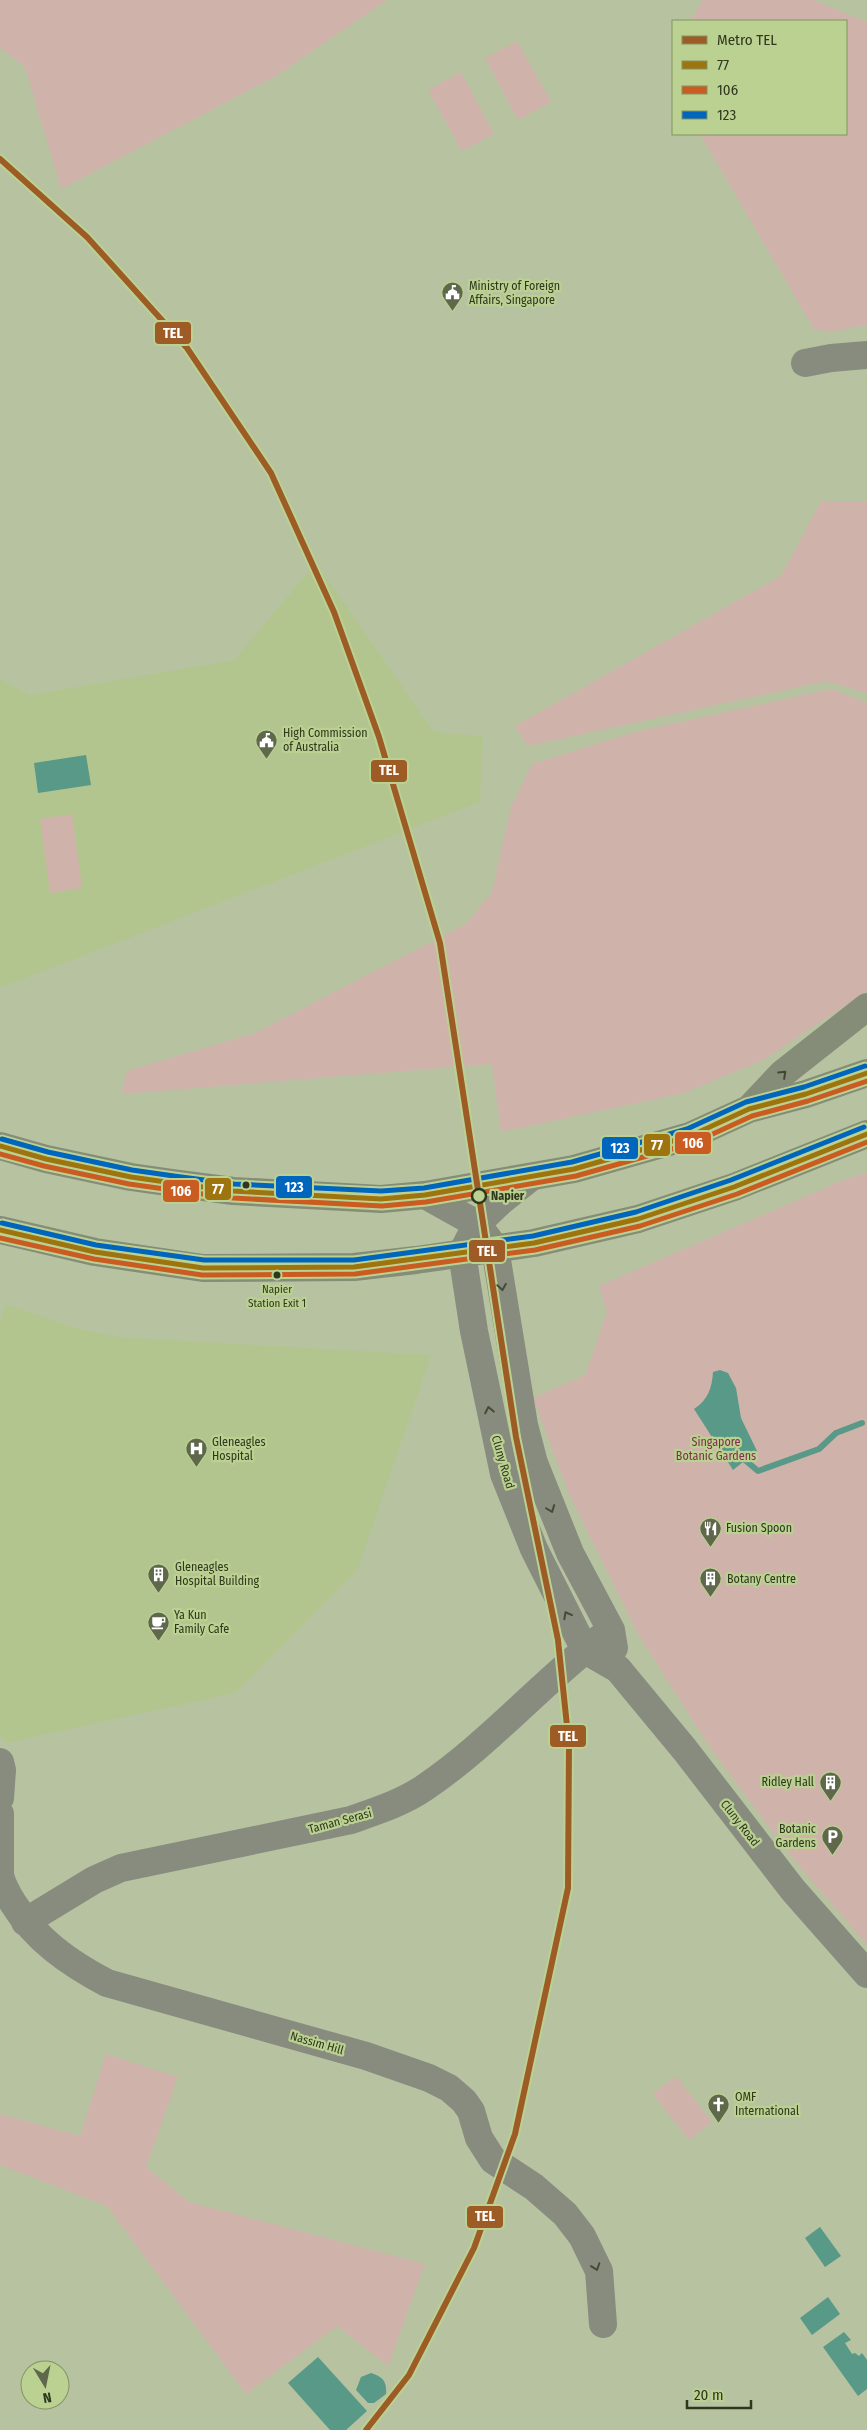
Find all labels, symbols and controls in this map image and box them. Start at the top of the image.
legend [672,20,847,135]
text: Metro TEL [717,31,777,49]
text: 77 [717,56,729,74]
text: 106 [717,81,738,99]
text: 123 [717,106,736,124]
place label: Ministry of Foreign Affairs, Singapore [469,279,560,307]
public building icon: Ministry of Foreign Affairs, Singapore [441,281,465,312]
line badge: TEL [154,321,192,345]
text: TEL [163,325,183,342]
place label: High Commission of Australia [283,726,368,754]
public building icon: High Commission of Australia [255,728,279,759]
line badge: TEL [370,759,408,783]
text: TEL [379,762,399,779]
one-way arrow [778,1071,787,1080]
line badge: 106 [674,1131,712,1155]
line badge: 77 [643,1133,671,1157]
text: 106 [683,1135,703,1152]
line badge: 123 [601,1136,639,1160]
text: 77 [651,1137,663,1154]
text: 123 [610,1140,630,1157]
line badge: 123 [275,1175,313,1199]
line badge: 77 [204,1177,232,1201]
line badge: 106 [162,1179,200,1203]
text: 123 [284,1179,304,1196]
unlabelled marker [241,1180,251,1190]
text: 77 [212,1181,224,1198]
text: 106 [171,1183,191,1200]
marker: Napier [471,1188,487,1204]
place label: Napier [491,1189,525,1203]
line badge: TEL [468,1239,506,1263]
text: TEL [477,1243,497,1260]
marker: Napier Station Exit 1 [272,1270,282,1280]
place label: Napier Station Exit 1 [248,1283,306,1310]
one-way arrow [496,1283,506,1292]
one-way arrow [484,1405,495,1414]
street label: Cluny Road [489,1434,517,1490]
place label: Gleneagles Hospital [212,1435,266,1463]
park label: Singapore Botanic Gardens [676,1435,756,1463]
hospital icon: Gleneagles Hospital [184,1437,208,1468]
one-way arrow [545,1504,556,1513]
restaurant icon: Fusion Spoon [698,1516,722,1547]
place label: Fusion Spoon [726,1521,792,1535]
place label: Gleneagles Hospital Building [175,1560,259,1588]
building icon: Gleneagles Hospital Building [147,1562,171,1593]
building icon: Botany Centre [699,1567,723,1598]
place label: Botany Centre [727,1572,796,1586]
place label: Ya Kun Family Cafe [174,1608,229,1636]
cafe icon: Ya Kun Family Cafe [146,1610,170,1641]
one-way arrow [563,1611,573,1620]
line badge: TEL [549,1724,587,1748]
text: TEL [558,1728,578,1745]
building icon: Ridley Hall [818,1770,842,1801]
place label: Ridley Hall [761,1775,814,1789]
street label: Cluny Road [718,1797,762,1849]
street label: Taman Serasi [307,1806,373,1836]
place label: Botanic Gardens [776,1822,816,1850]
parking icon: Botanic Gardens [820,1824,844,1855]
street label: Nassim Hill [289,2029,345,2057]
place label: OMF International [735,2090,799,2118]
church icon: OMF International [707,2092,731,2123]
line badge: TEL [466,2205,504,2229]
text: TEL [475,2208,495,2225]
one-way arrow [590,2262,600,2270]
north arrow [20,2360,70,2410]
scale bar [687,2378,751,2410]
text: 20 m [694,2386,724,2404]
text: N [42,2388,53,2406]

